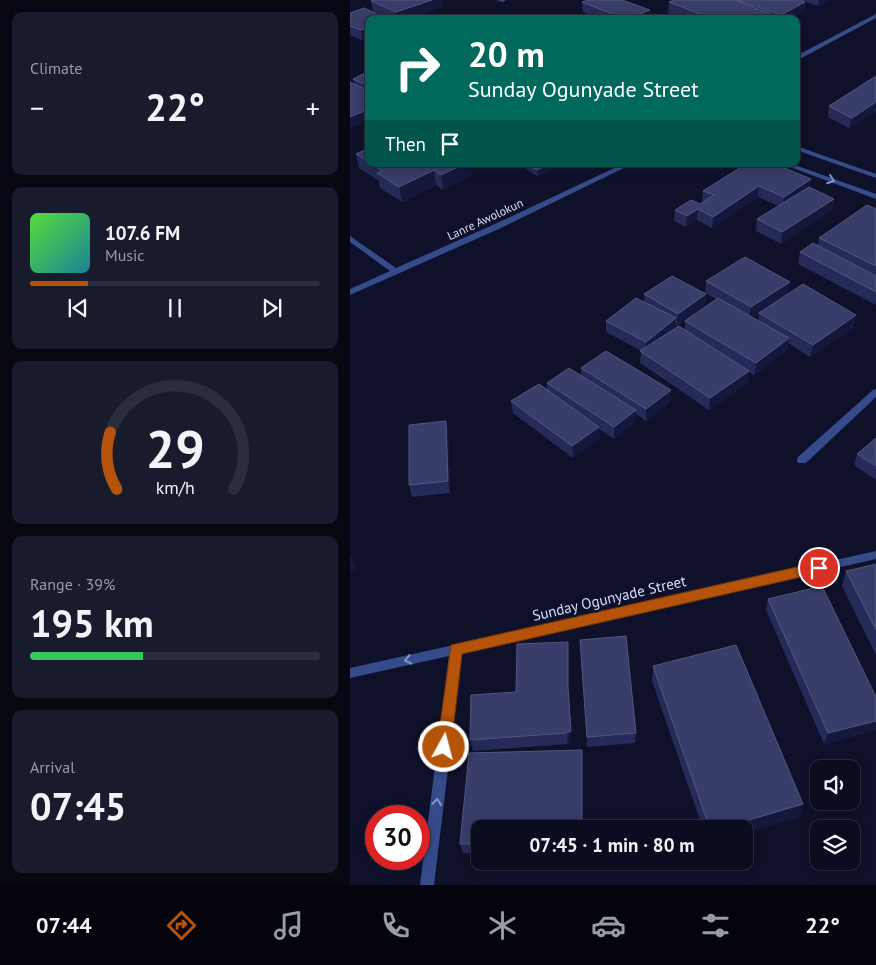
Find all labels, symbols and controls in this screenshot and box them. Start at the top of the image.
text: 20 m [468,31,545,77]
icon: right [385,35,450,100]
text: Climate [30,58,82,78]
text: Sunday Ogunyade Street [468,75,699,103]
text: 22° [145,82,205,131]
text: − [30,89,44,126]
text: + [306,89,320,126]
icon: arrive [436,130,464,158]
text: Then [385,132,426,156]
one-way arrow [826,174,835,184]
street label: Lanre Awolokun [445,195,525,243]
text: 107.6 FM [105,221,180,245]
text: Music [105,245,145,265]
icon: previous [64,294,92,322]
icon: pause [161,294,189,322]
icon: next [258,294,286,322]
text: 29 [146,415,204,482]
text: km/h [155,476,195,499]
pin [798,547,840,589]
icon: arrive [805,554,833,582]
street label: Sunday Ogunyade Street [530,571,688,625]
text: Range · 39% [30,574,115,594]
text: 195 km [30,598,154,647]
one-way arrow [404,654,413,665]
position arrow [417,720,469,772]
text: Arrival [30,757,75,777]
map controls [810,760,860,870]
button: sound [810,760,860,810]
text: 07:45 [30,781,126,830]
one-way arrow [431,798,442,806]
speed limit sign: 30 [365,805,430,870]
button: layers [810,820,860,870]
text: 07:45 · 1 min · 80 m [529,833,695,857]
icon: directions [164,908,199,943]
icon: music [271,908,306,943]
icon: phone [378,908,413,943]
icon: climate [485,908,520,943]
icon: car [591,908,626,943]
icon: filters [698,908,733,943]
text: 07:44 [36,911,92,939]
text: 22° [805,911,840,939]

